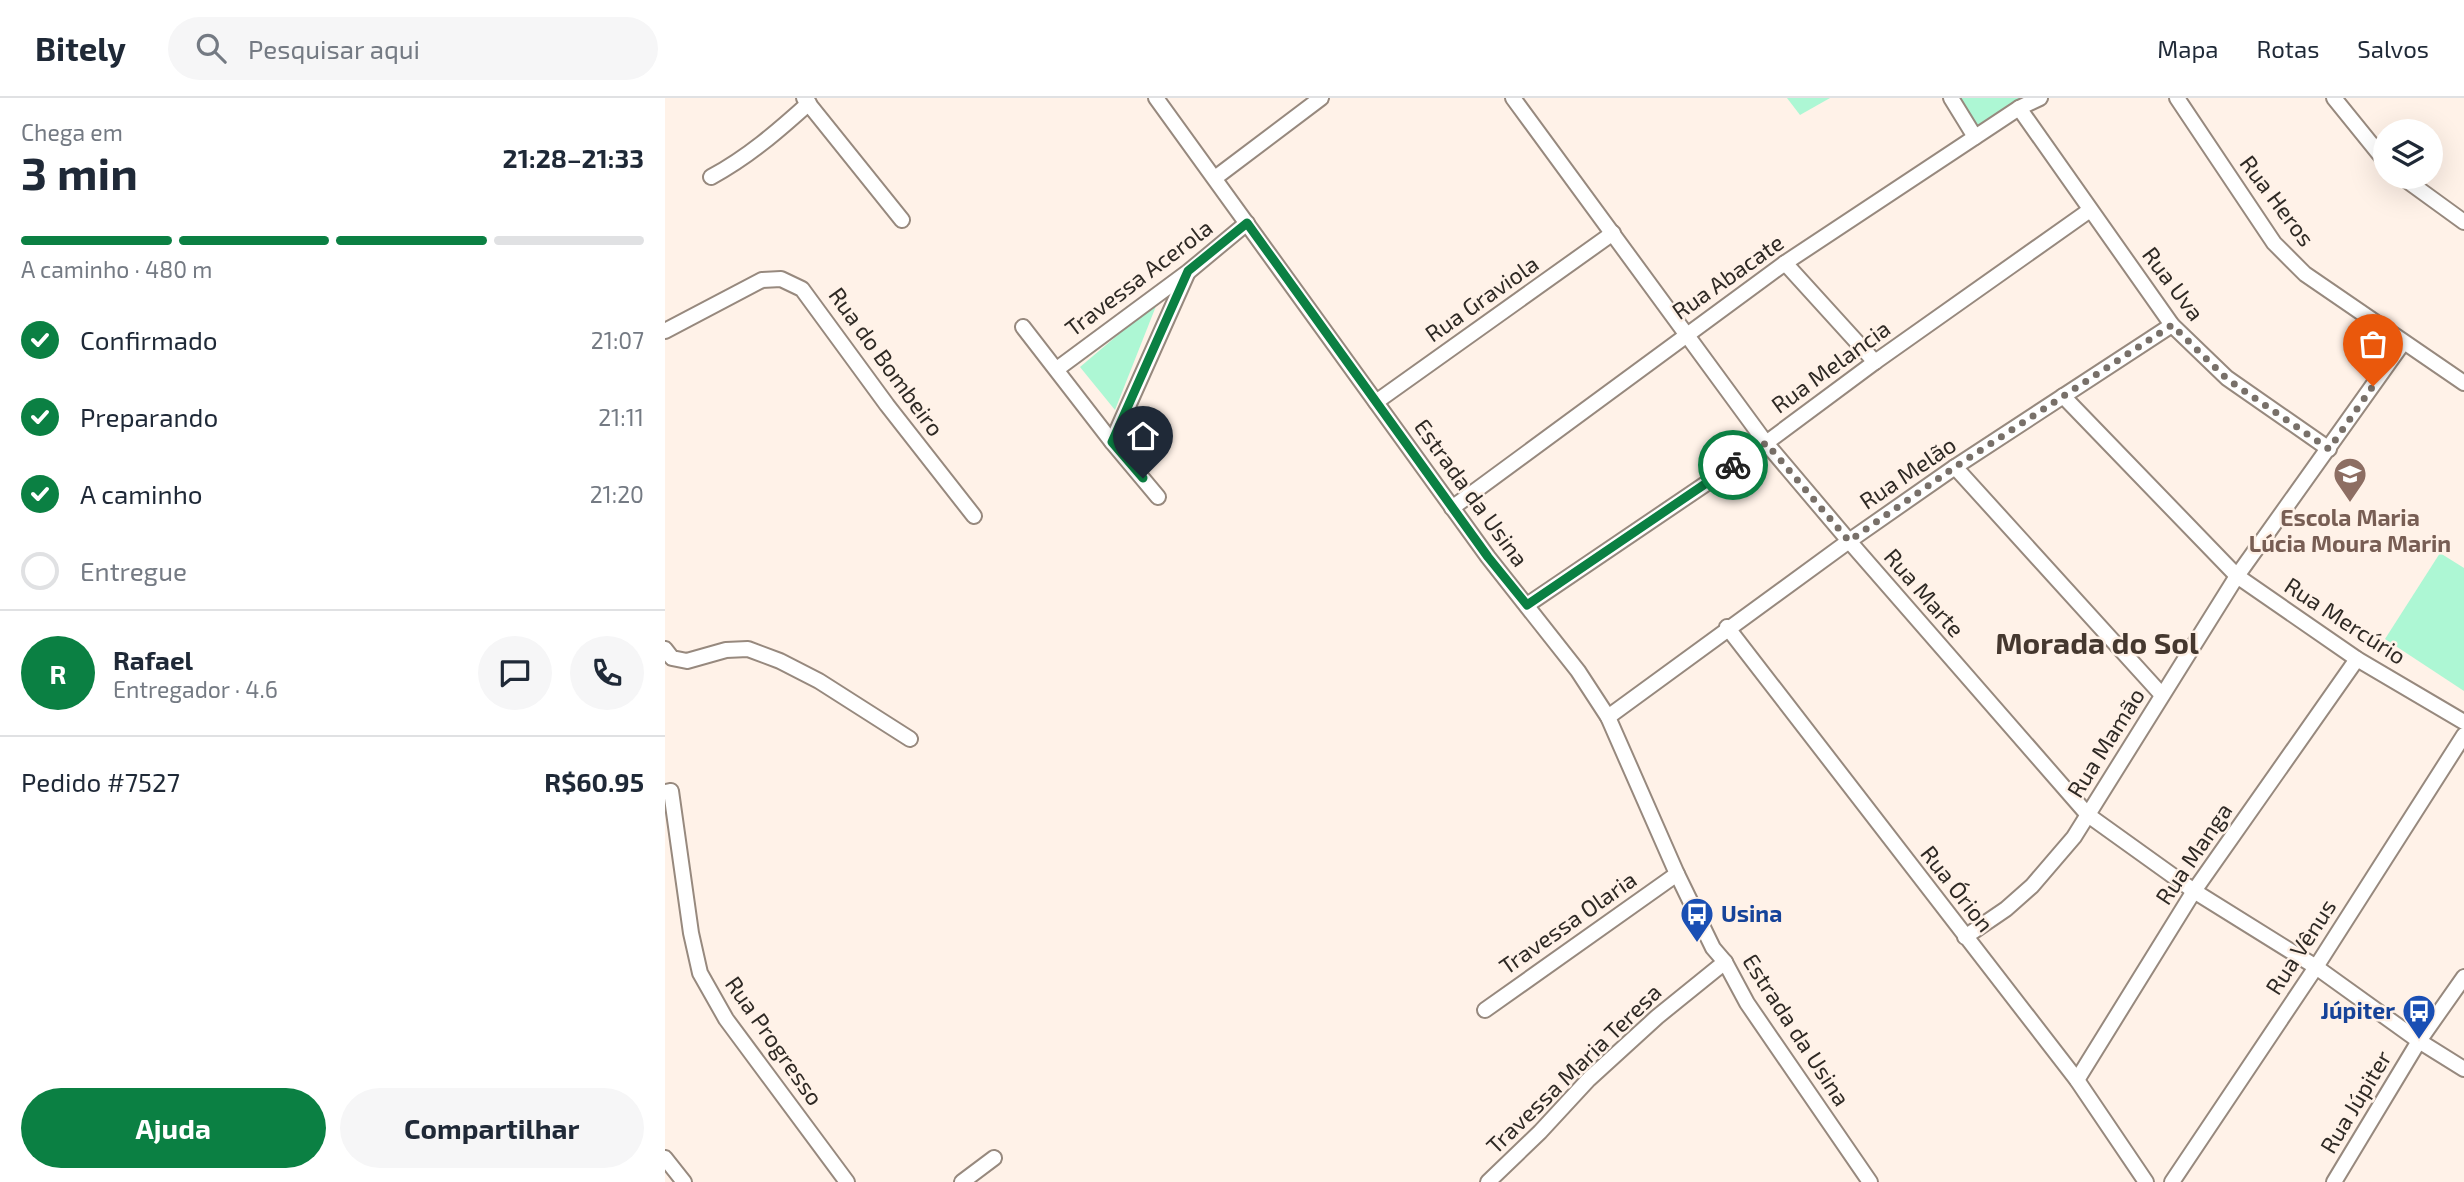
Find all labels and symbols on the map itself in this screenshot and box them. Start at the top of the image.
street label: Rua Heros [2235,149,2321,251]
street label: Travessa Acerola [1059,213,1218,342]
street label: Rua Abacate [1666,228,1789,325]
street label: Rua Uva [2137,241,2211,326]
street label: Rua Graviola [1419,249,1543,347]
street label: Rua do Bombeiro [823,282,950,441]
street label: Rua Melancia [1766,314,1895,419]
pin [2343,314,2403,386]
pin [1113,406,1173,478]
street label: Estrada da Usina [1409,413,1535,572]
courier [1698,430,1768,500]
street label: Rua Melão [1854,430,1961,515]
school or university icon: Escola Maria Lúcia Moura Marin [2331,455,2369,504]
place label: Escola Maria Lúcia Moura Marin [2249,503,2451,557]
street label: Rua Marte [1879,542,1971,642]
street label: Rua Mercúrio [2280,571,2411,670]
district label: Morada do Sol [1995,624,2199,660]
street label: Rua Mamão [2060,683,2150,802]
street label: Rua Manga [2149,797,2237,910]
street label: Rua Órion [1915,840,2000,937]
street label: Travessa Olaria [1493,865,1641,980]
street label: Rua Vênus [2259,893,2341,999]
bus stop icon: Usina [1678,895,1716,944]
place label: Usina [1721,899,1782,927]
street label: Estrada da Usina [1737,948,1856,1111]
street label: Rua Progresso [720,970,830,1110]
street label: Travessa Maria Teresa [1480,978,1667,1159]
bus stop icon: Júpiter [2400,992,2438,1041]
place label: Júpiter [2320,996,2395,1024]
street label: Rua Júpiter [2314,1045,2397,1158]

